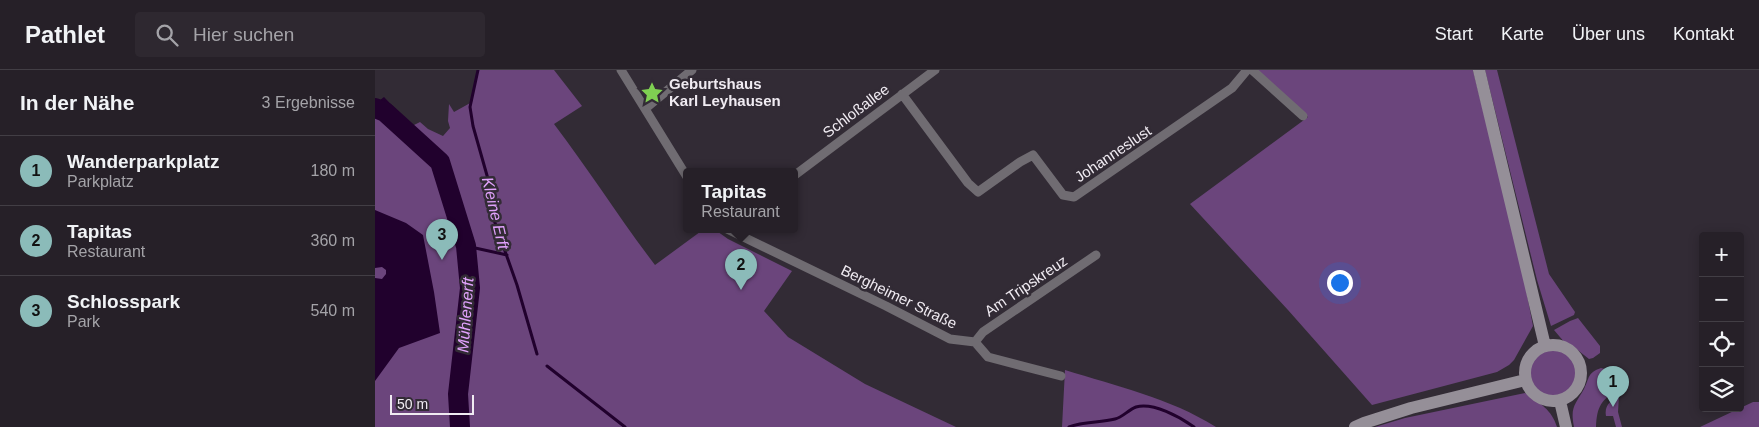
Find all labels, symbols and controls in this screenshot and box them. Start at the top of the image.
search box [135,12,485,57]
text: Pathlet [25,21,105,48]
icon: search [153,21,181,49]
text: Hier suchen [193,24,294,45]
text: Start [1435,24,1473,44]
text: Karte [1501,24,1544,44]
text: Über uns [1572,24,1645,44]
text: Kontakt [1673,24,1734,44]
place label: Geburtshaus Karl Leyhausen [669,75,781,109]
place icon: Geburtshaus Karl Leyhausen [639,80,665,106]
street label: Schloßallee [819,80,892,141]
text: In der Nähe [20,91,134,114]
text: 3 Ergebnisse [262,94,355,111]
street label: Johanneslust [1071,121,1155,185]
text: Wanderparkplatz [67,151,219,172]
text: 1 [32,162,40,179]
text: 180 m [311,162,355,179]
popup [683,168,798,233]
text: Parkplatz [67,173,134,190]
water label: Kleine Erft [479,175,512,252]
text: Tapitas [701,181,766,202]
text: Restaurant [701,203,780,220]
pin: 3 [426,219,458,260]
text: Tapitas [67,221,132,242]
text: 2 [32,232,40,249]
text: 360 m [311,232,355,249]
map controls [1699,232,1744,412]
button: + [1699,232,1744,277]
text: Restaurant [67,243,145,260]
pin: 2 [725,249,757,290]
street label: Am Tripskreuz [981,252,1070,319]
street label: Bergheimer Straße [839,261,960,332]
your location [1327,270,1353,296]
water label: Mühlenerft [454,276,477,353]
button: − [1699,277,1744,322]
text: Schlosspark [67,291,180,312]
text: 3 [32,302,40,319]
text: 540 m [311,302,355,319]
text: Park [67,313,100,330]
button: locate [1699,322,1744,367]
pin: 1 [1597,366,1629,407]
button: layers [1699,367,1744,412]
scale bar [390,392,474,415]
text: 50 m [397,396,428,412]

